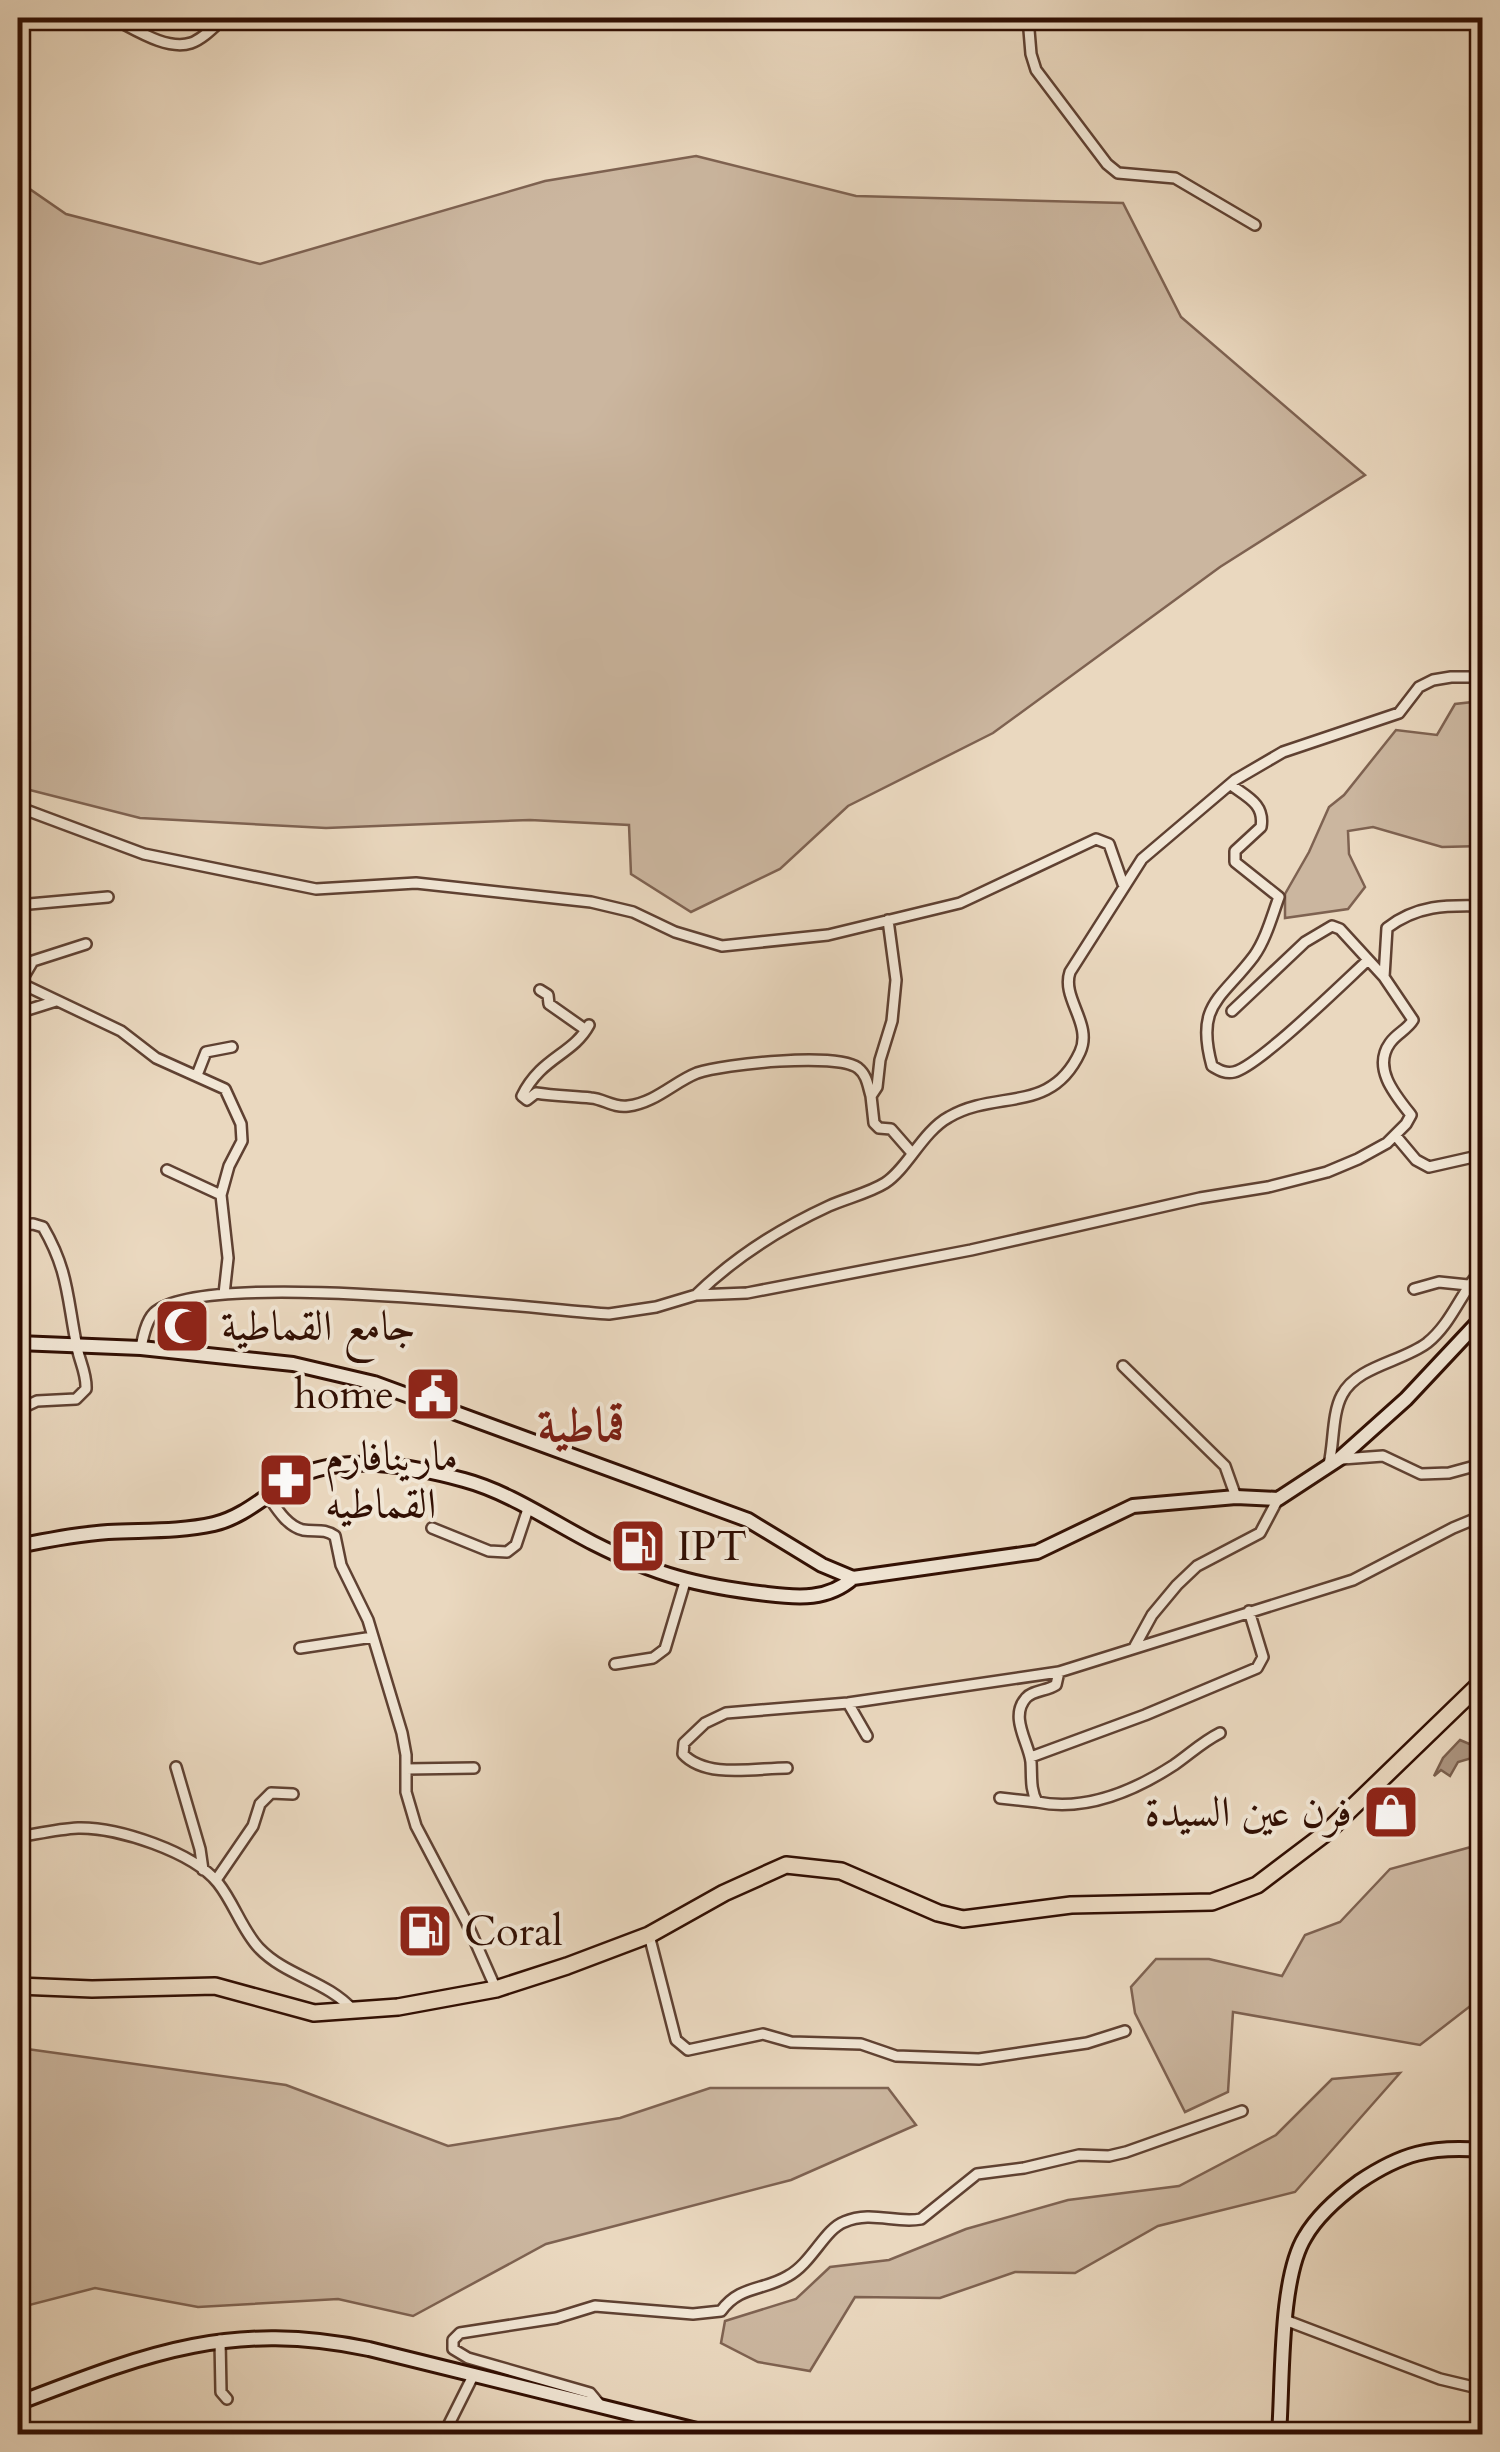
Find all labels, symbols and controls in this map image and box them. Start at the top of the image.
mosque icon: جامع القماطية [152,1296,212,1356]
place label: جامع القماطية [221,1298,416,1363]
public building icon: home [403,1364,463,1424]
place label: home [294,1366,394,1423]
district label: قماطية [538,1393,624,1458]
place label: مارينافارم القماطيه [325,1428,458,1533]
pharmacy icon: مارينافارم القماطيه [256,1450,316,1510]
fuel station icon: IPT [608,1516,668,1576]
place label: IPT [677,1518,747,1575]
shop icon: فرن عين السيدة [1361,1782,1421,1842]
place label: فرن عين السيدة [1144,1784,1352,1841]
fuel station icon: Coral [395,1901,455,1961]
place label: Coral [464,1903,563,1960]

